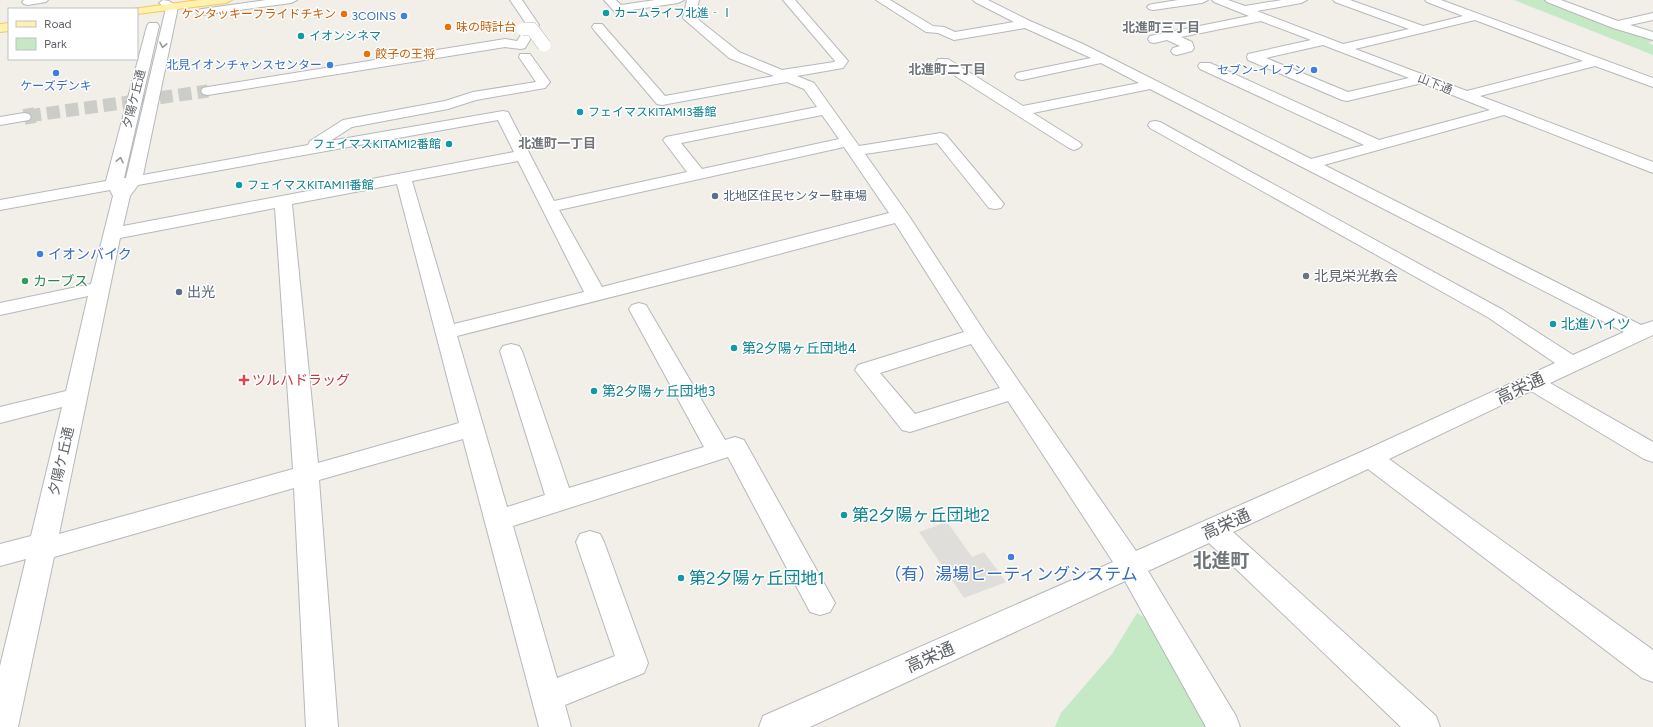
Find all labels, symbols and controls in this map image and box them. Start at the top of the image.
place label: カームライフ北進‐Ⅰ [614,6,733,20]
place label: ケンタッキーフライドチキン [181,7,336,21]
legend [8,8,138,60]
marker: カームライフ北進‐Ⅰ [601,8,611,18]
marker: ケンタッキーフライドチキン [339,9,349,19]
place label: 3COINS [352,9,396,23]
marker: 3COINS [399,11,409,21]
text: Road [44,17,72,31]
place label: 味の時計台 [456,20,516,34]
district label: 北進町三丁目 [1122,20,1200,35]
marker: 味の時計台 [443,22,453,32]
place label: イオンシネマ [309,29,381,43]
marker: イオンシネマ [296,31,306,41]
text: Park [44,37,67,51]
one-way arrow [160,42,168,48]
place label: 餃子の王将 [375,47,435,61]
marker: 餃子の王将 [362,49,372,59]
place label: 北見イオンチャンスセンター [166,58,322,72]
marker: 北見イオンチャンスセンター [325,60,335,70]
district label: 北進町二丁目 [908,62,986,77]
place label: セブン-イレブン [1217,63,1306,77]
marker: セブン-イレブン [1309,65,1319,75]
marker: ケーズデンキ [51,68,61,78]
street label: 夕陽ケ丘通 [120,68,148,130]
street label: 山下通 [1416,71,1454,97]
place label: ケーズデンキ [20,79,92,93]
place label: フェイマスKITAMI3番館 [588,105,716,119]
marker: フェイマスKITAMI3番館 [575,107,585,117]
district label: 北進町一丁目 [518,136,596,151]
place label: フェイマスKITAMI2番館 [312,137,441,151]
marker: フェイマスKITAMI2番館 [444,139,454,149]
one-way arrow [115,157,123,164]
place label: フェイマスKITAMI1番館 [247,178,374,192]
marker: フェイマスKITAMI1番館 [234,180,244,190]
place label: 北地区住民センター駐車場 [723,189,867,203]
marker: 北地区住民センター駐車場 [710,191,720,201]
place label: イオンバイク [48,246,132,263]
marker: イオンバイク [35,249,45,259]
place label: 北見栄光教会 [1314,268,1398,285]
marker: 北見栄光教会 [1301,271,1311,281]
place label: カーブス [33,273,88,290]
marker: カーブス [20,276,30,286]
place label: 出光 [187,284,215,301]
marker: 出光 [174,287,184,297]
place label: 北進ハイツ [1561,316,1631,333]
marker: 北進ハイツ [1548,319,1558,329]
place label: 第2夕陽ヶ丘団地4 [742,340,857,357]
marker: 第2夕陽ヶ丘団地4 [729,343,739,353]
street label: 高栄通 [1493,368,1547,408]
place label: ツルハドラッグ [252,372,350,389]
marker: ツルハドラッグ [239,375,249,385]
place label: 第2夕陽ヶ丘団地3 [602,383,715,400]
marker: 第2夕陽ヶ丘団地3 [589,386,599,396]
street label: 夕陽ケ丘通 [45,425,78,497]
street label: 高栄通 [1199,504,1253,544]
place label: 第2夕陽ヶ丘団地2 [852,505,990,525]
marker: 第2夕陽ヶ丘団地2 [839,510,849,520]
district label: 北進町 [1192,549,1250,572]
marker: （有）湯場ヒーティングシステム [1006,552,1016,562]
place label: （有）湯場ヒーティングシステム [884,564,1138,584]
place label: 第2夕陽ヶ丘団地1 [689,568,825,588]
marker: 第2夕陽ヶ丘団地1 [676,573,686,583]
street label: 高栄通 [903,637,957,677]

